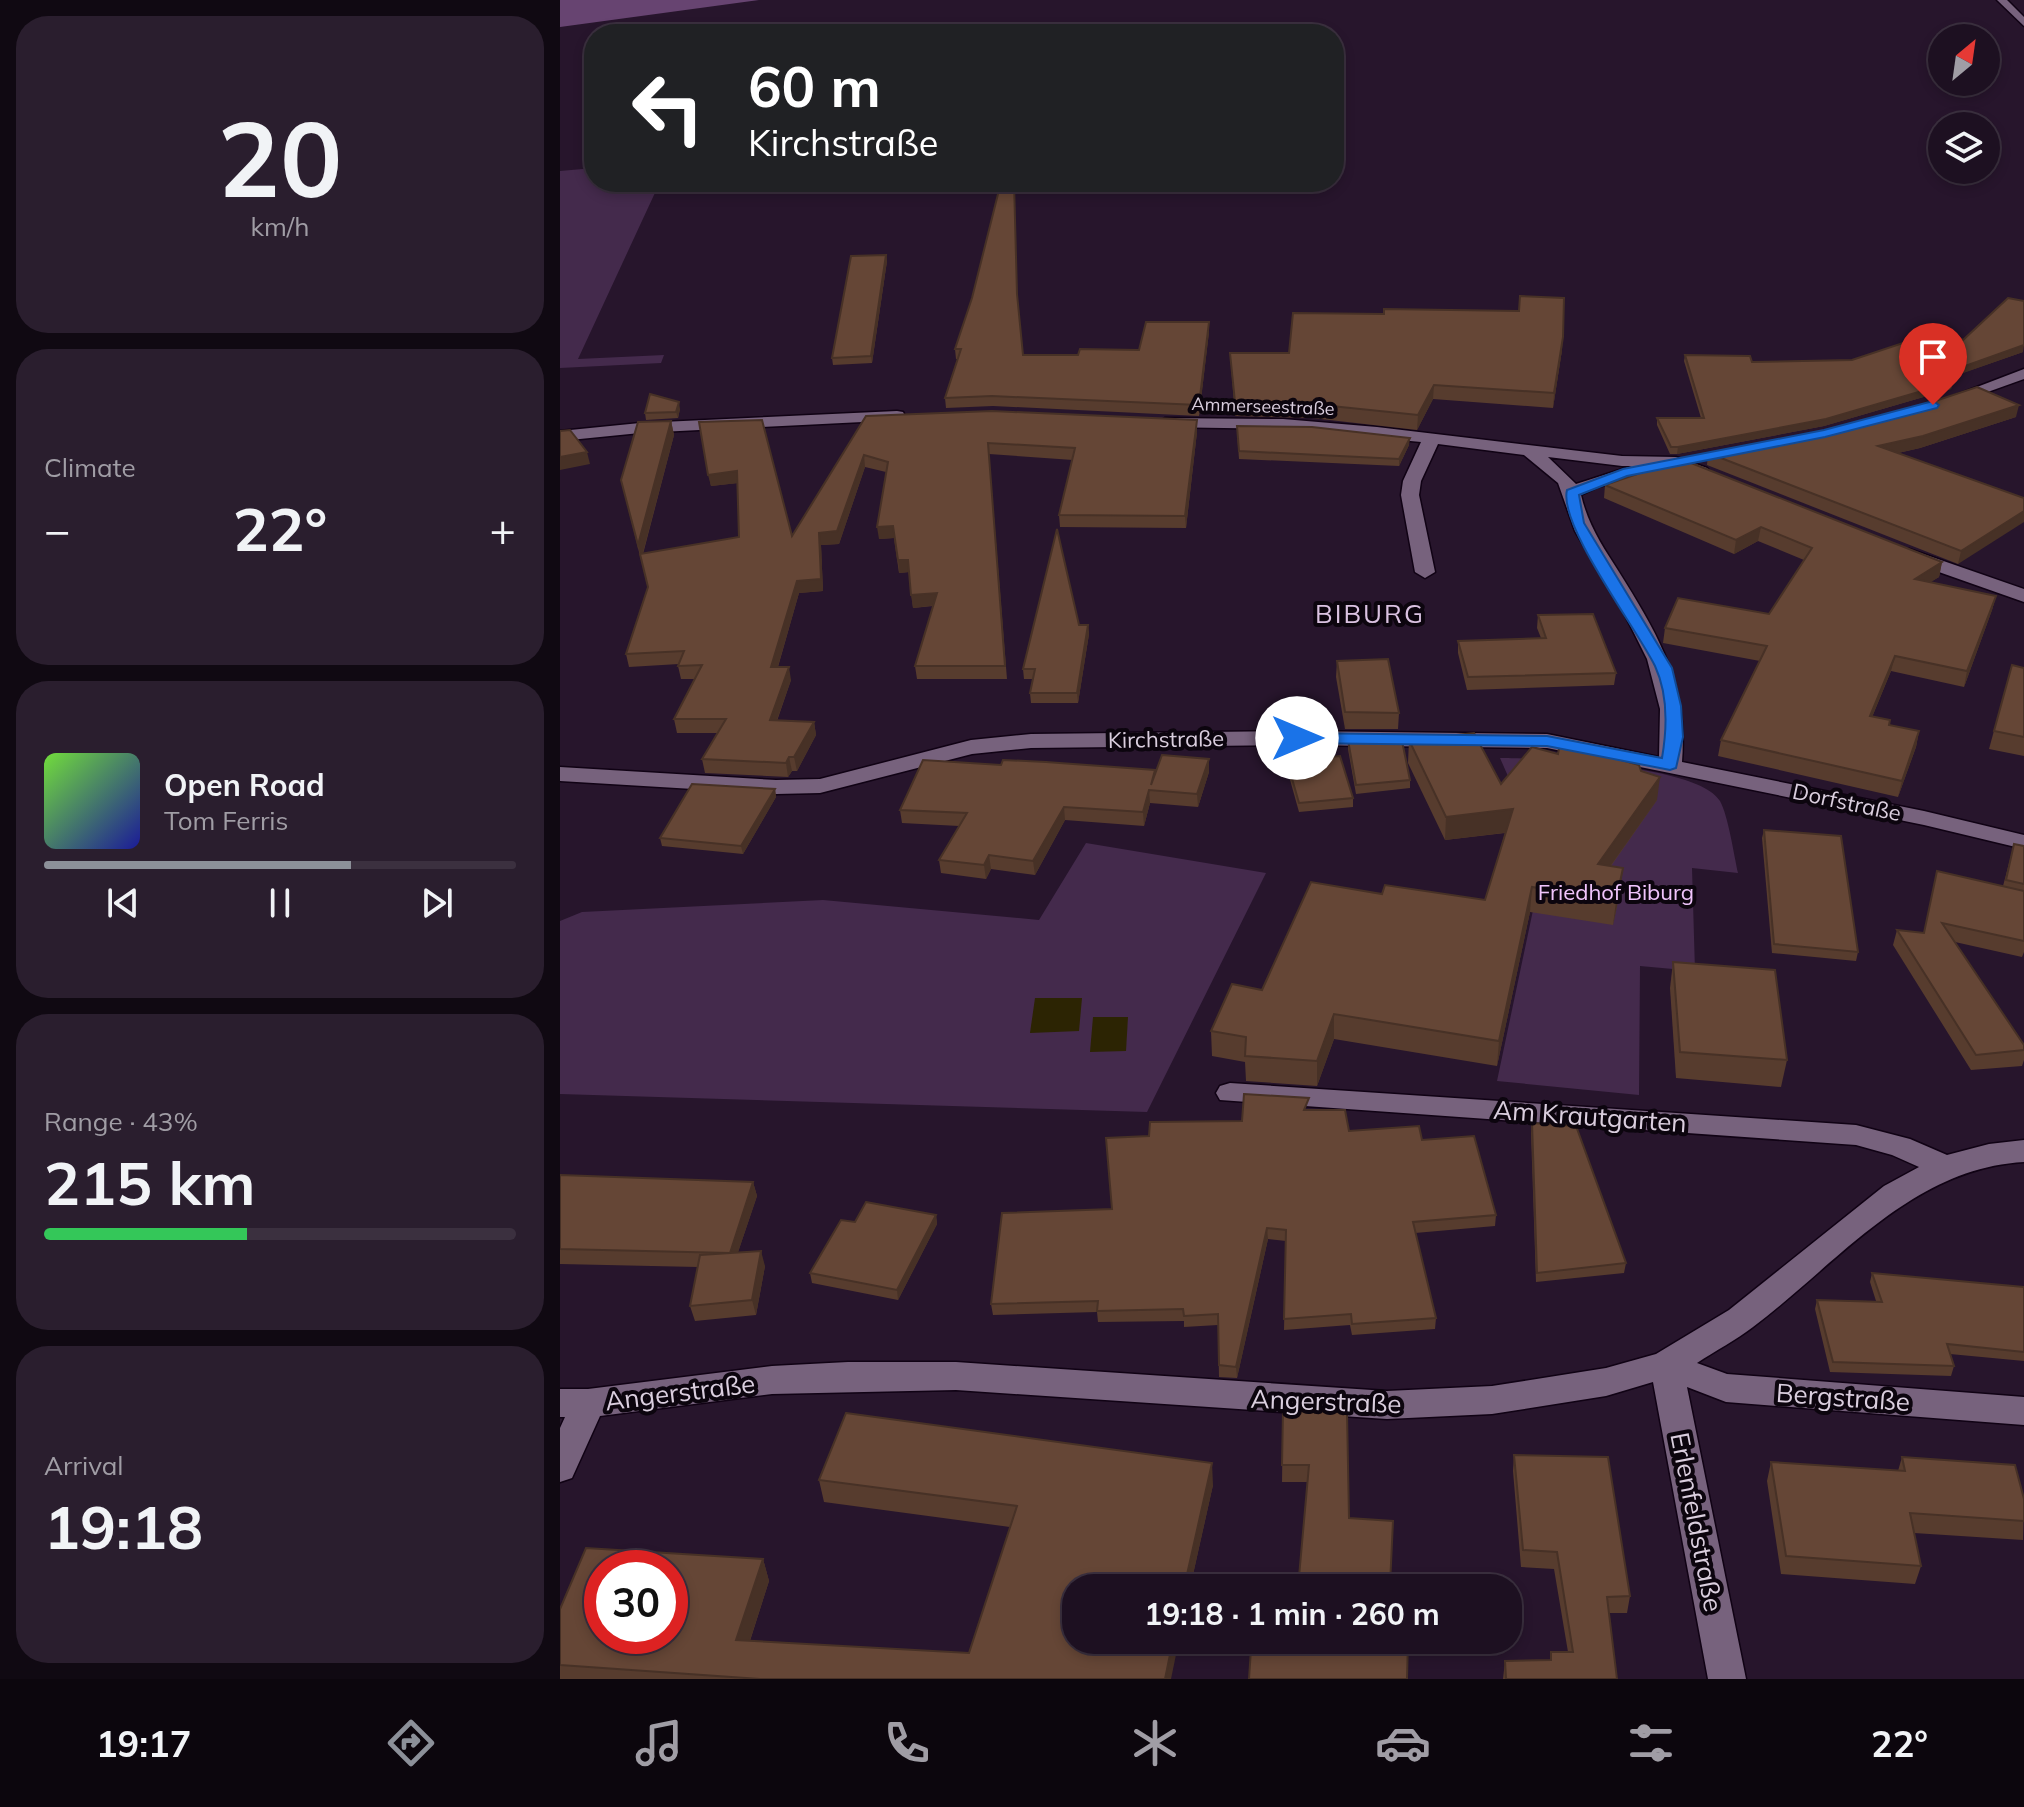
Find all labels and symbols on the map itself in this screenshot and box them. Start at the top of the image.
north arrow [1928,24,2000,96]
pin [1899,323,1967,405]
street label: Ammerseestraße [1191,392,1335,420]
district label: BIBURG [1315,597,1425,630]
position arrow [1255,696,1339,780]
street label: Kirchstraße [1108,724,1224,754]
street label: Dorfstraße [1790,777,1904,827]
park label: Friedhof Biburg [1538,878,1694,906]
street label: Am Krautgarten [1492,1093,1688,1139]
street label: Angerstraße [603,1366,757,1418]
street label: Bergstraße [1775,1376,1911,1418]
street label: Angerstraße [1250,1382,1402,1420]
street label: Erlenfeldstraße [1663,1429,1731,1615]
speed limit sign: 30 [584,1550,688,1654]

